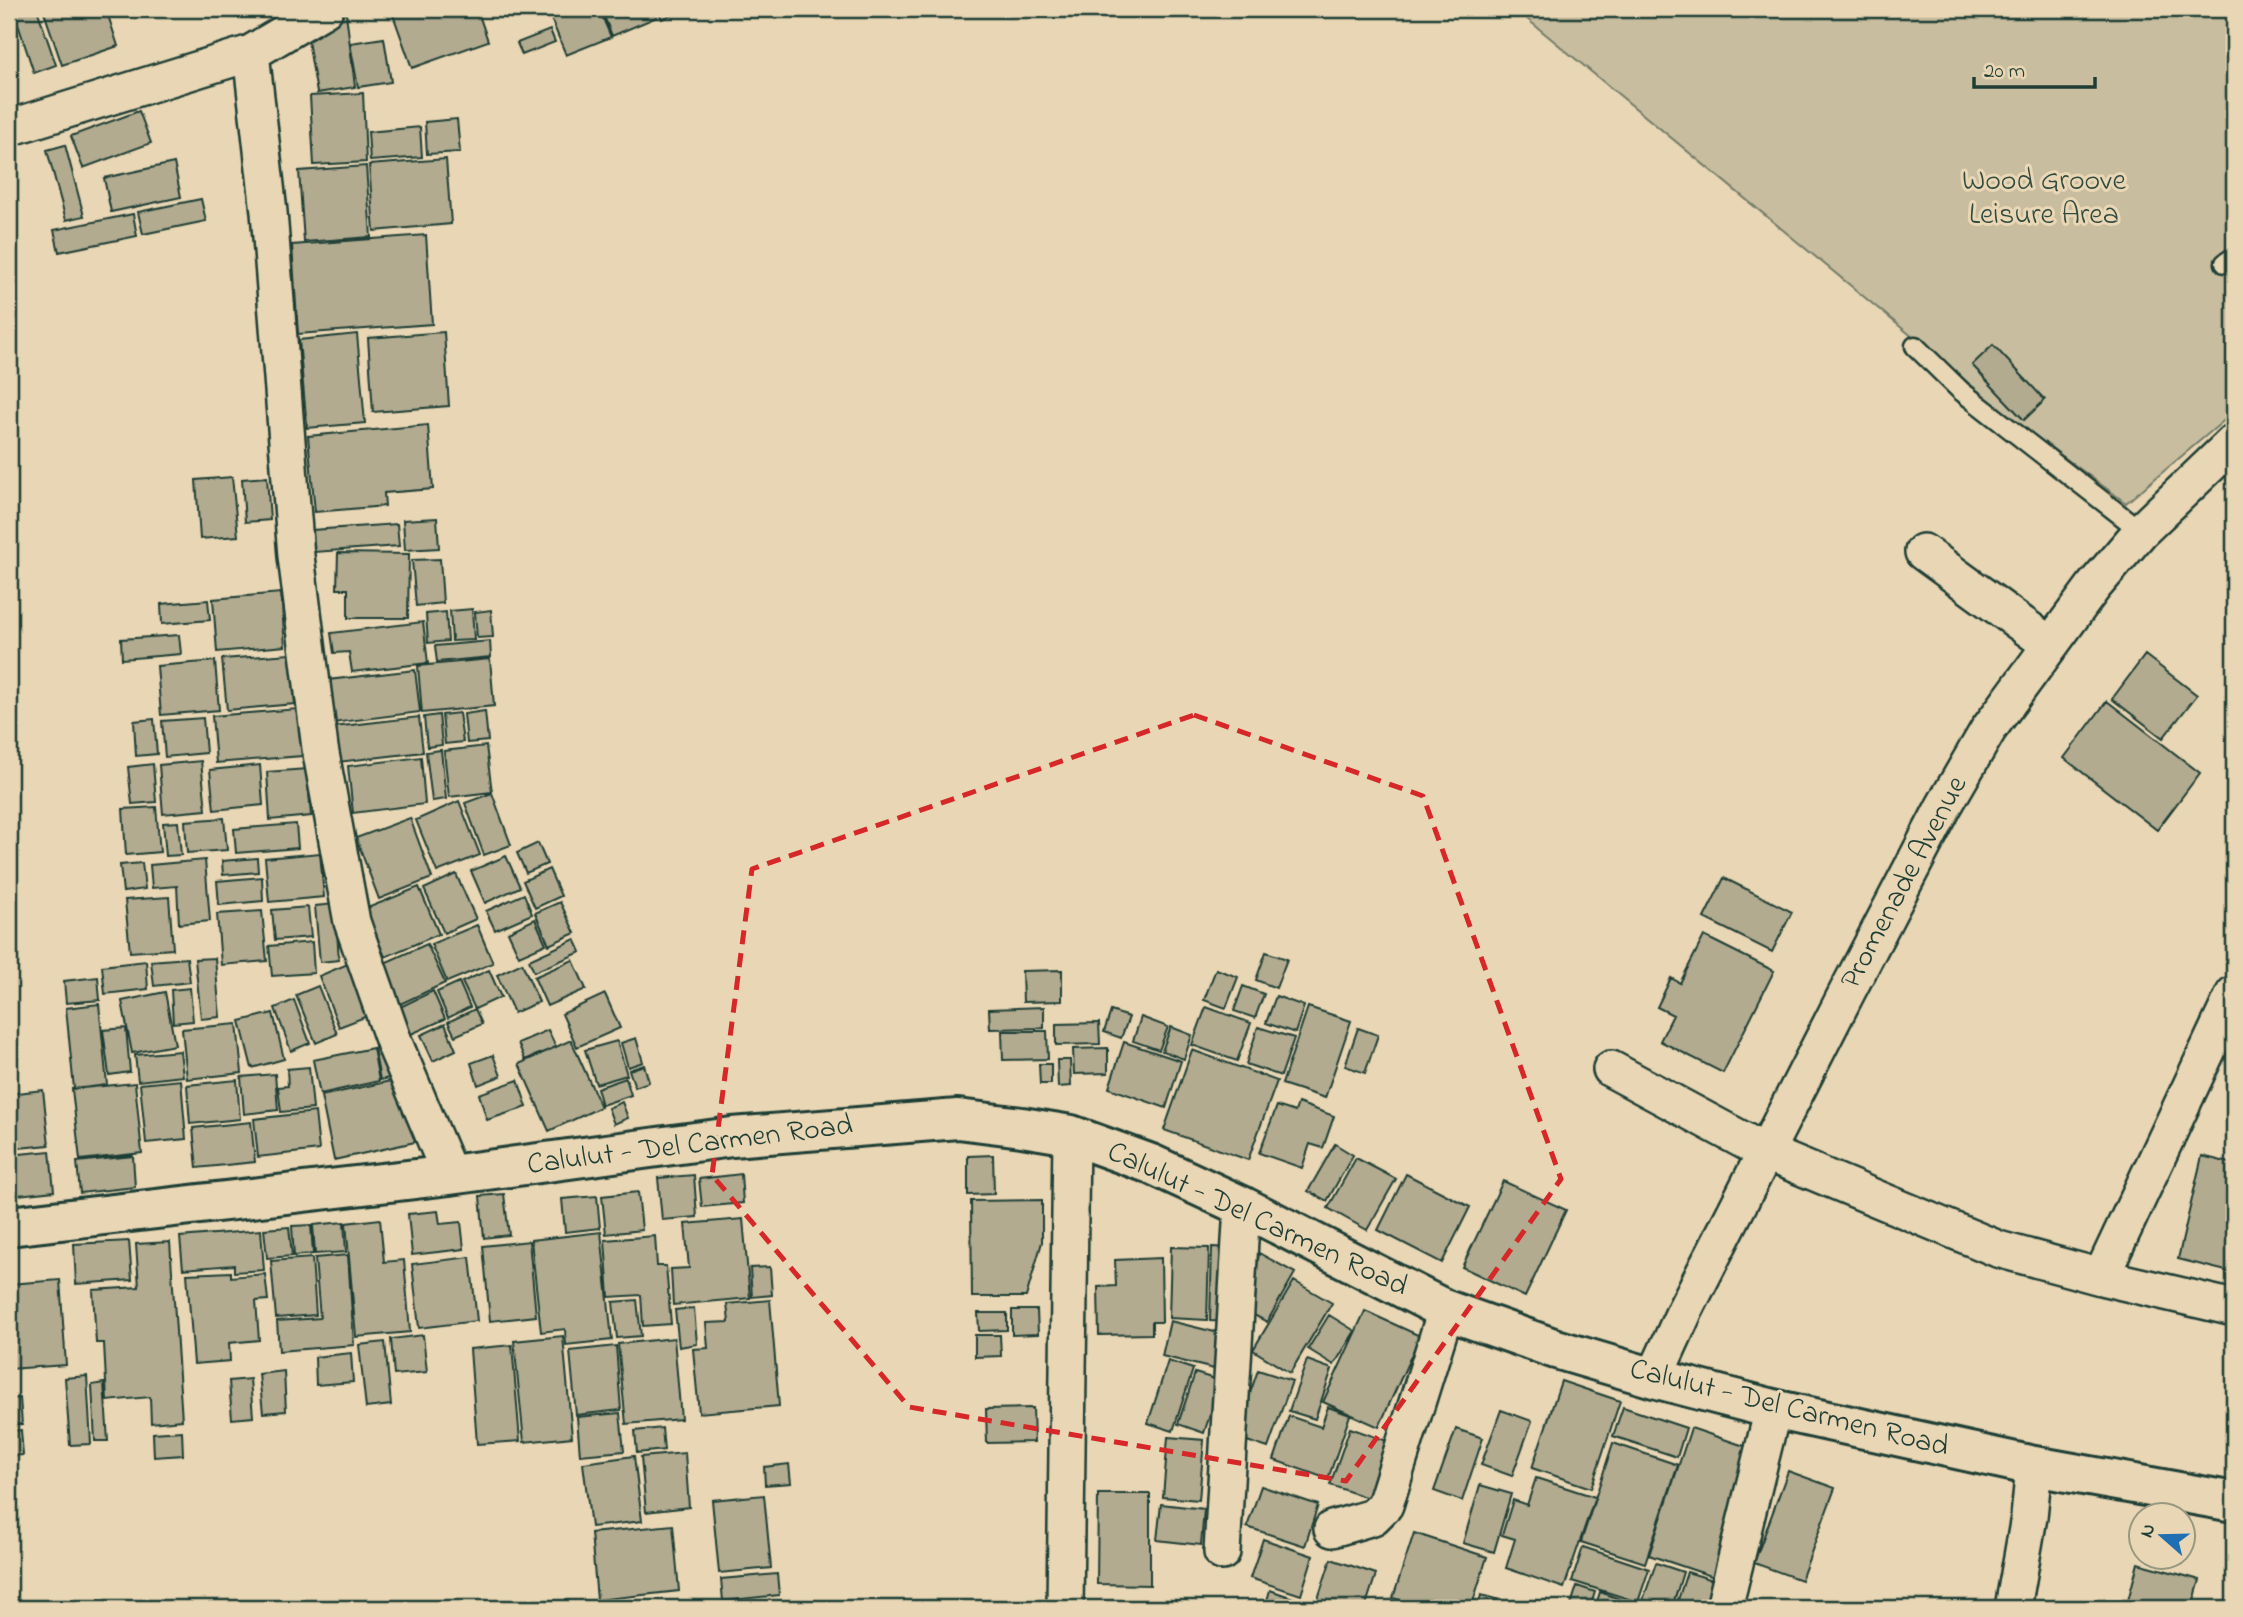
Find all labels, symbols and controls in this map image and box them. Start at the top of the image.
scale bar [1974,46,2094,90]
text: 20 m [1984,57,2025,87]
park label: Wood Groove Leisure Area [1962,160,2127,238]
street label: Promenade Avenue [1830,768,1980,997]
street label: Calulut - Del Carmen Road [525,1104,855,1188]
street label: Calulut - Del Carmen Road [1099,1131,1415,1309]
street label: Calulut - Del Carmen Road [1625,1348,1953,1470]
north arrow [2128,1502,2198,1572]
text: N [2133,1520,2163,1542]

